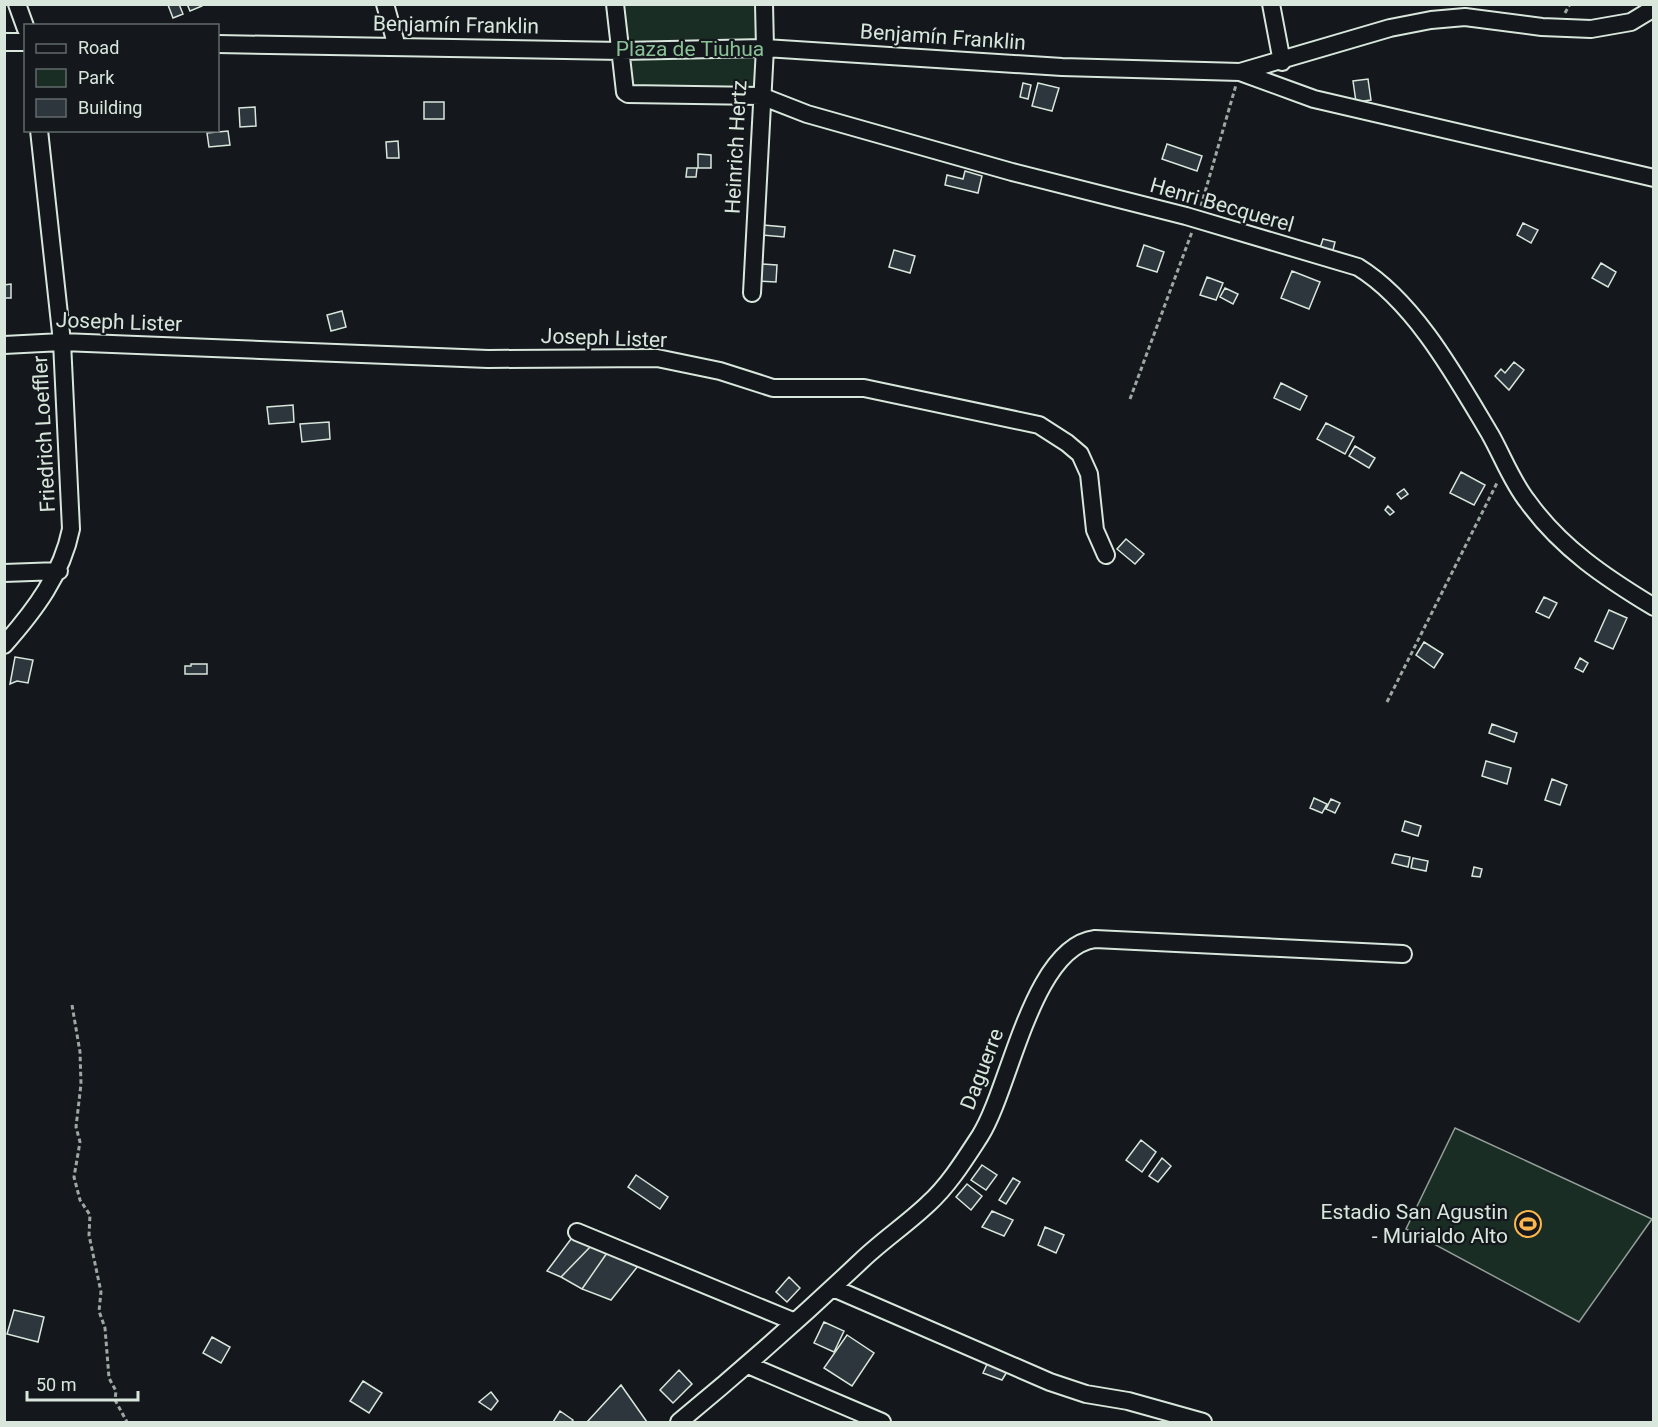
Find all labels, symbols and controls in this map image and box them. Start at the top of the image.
street label: Benjamín Franklin [373,12,539,38]
street label: Benjamín Franklin [859,19,1027,55]
legend [24,24,219,132]
text: Road [78,37,119,58]
park label: Plaza de Tiuhua [616,37,764,61]
text: Park [78,67,115,88]
street label: Heinrich Hertz [721,80,751,214]
text: Building [78,97,142,118]
street label: Henri Becquerel [1147,173,1297,237]
street label: Joseph Lister [55,308,183,336]
street label: Joseph Lister [540,324,668,352]
street label: Friedrich Loeffler [28,355,60,513]
street label: Daguerre [956,1025,1008,1113]
place label: Estadio San Agustin - Murialdo Alto [1321,1200,1508,1248]
sports icon: Estadio San Agustin - Murialdo Alto [1513,1209,1543,1239]
scale bar [27,1364,138,1402]
text: 50 m [36,1374,76,1395]

